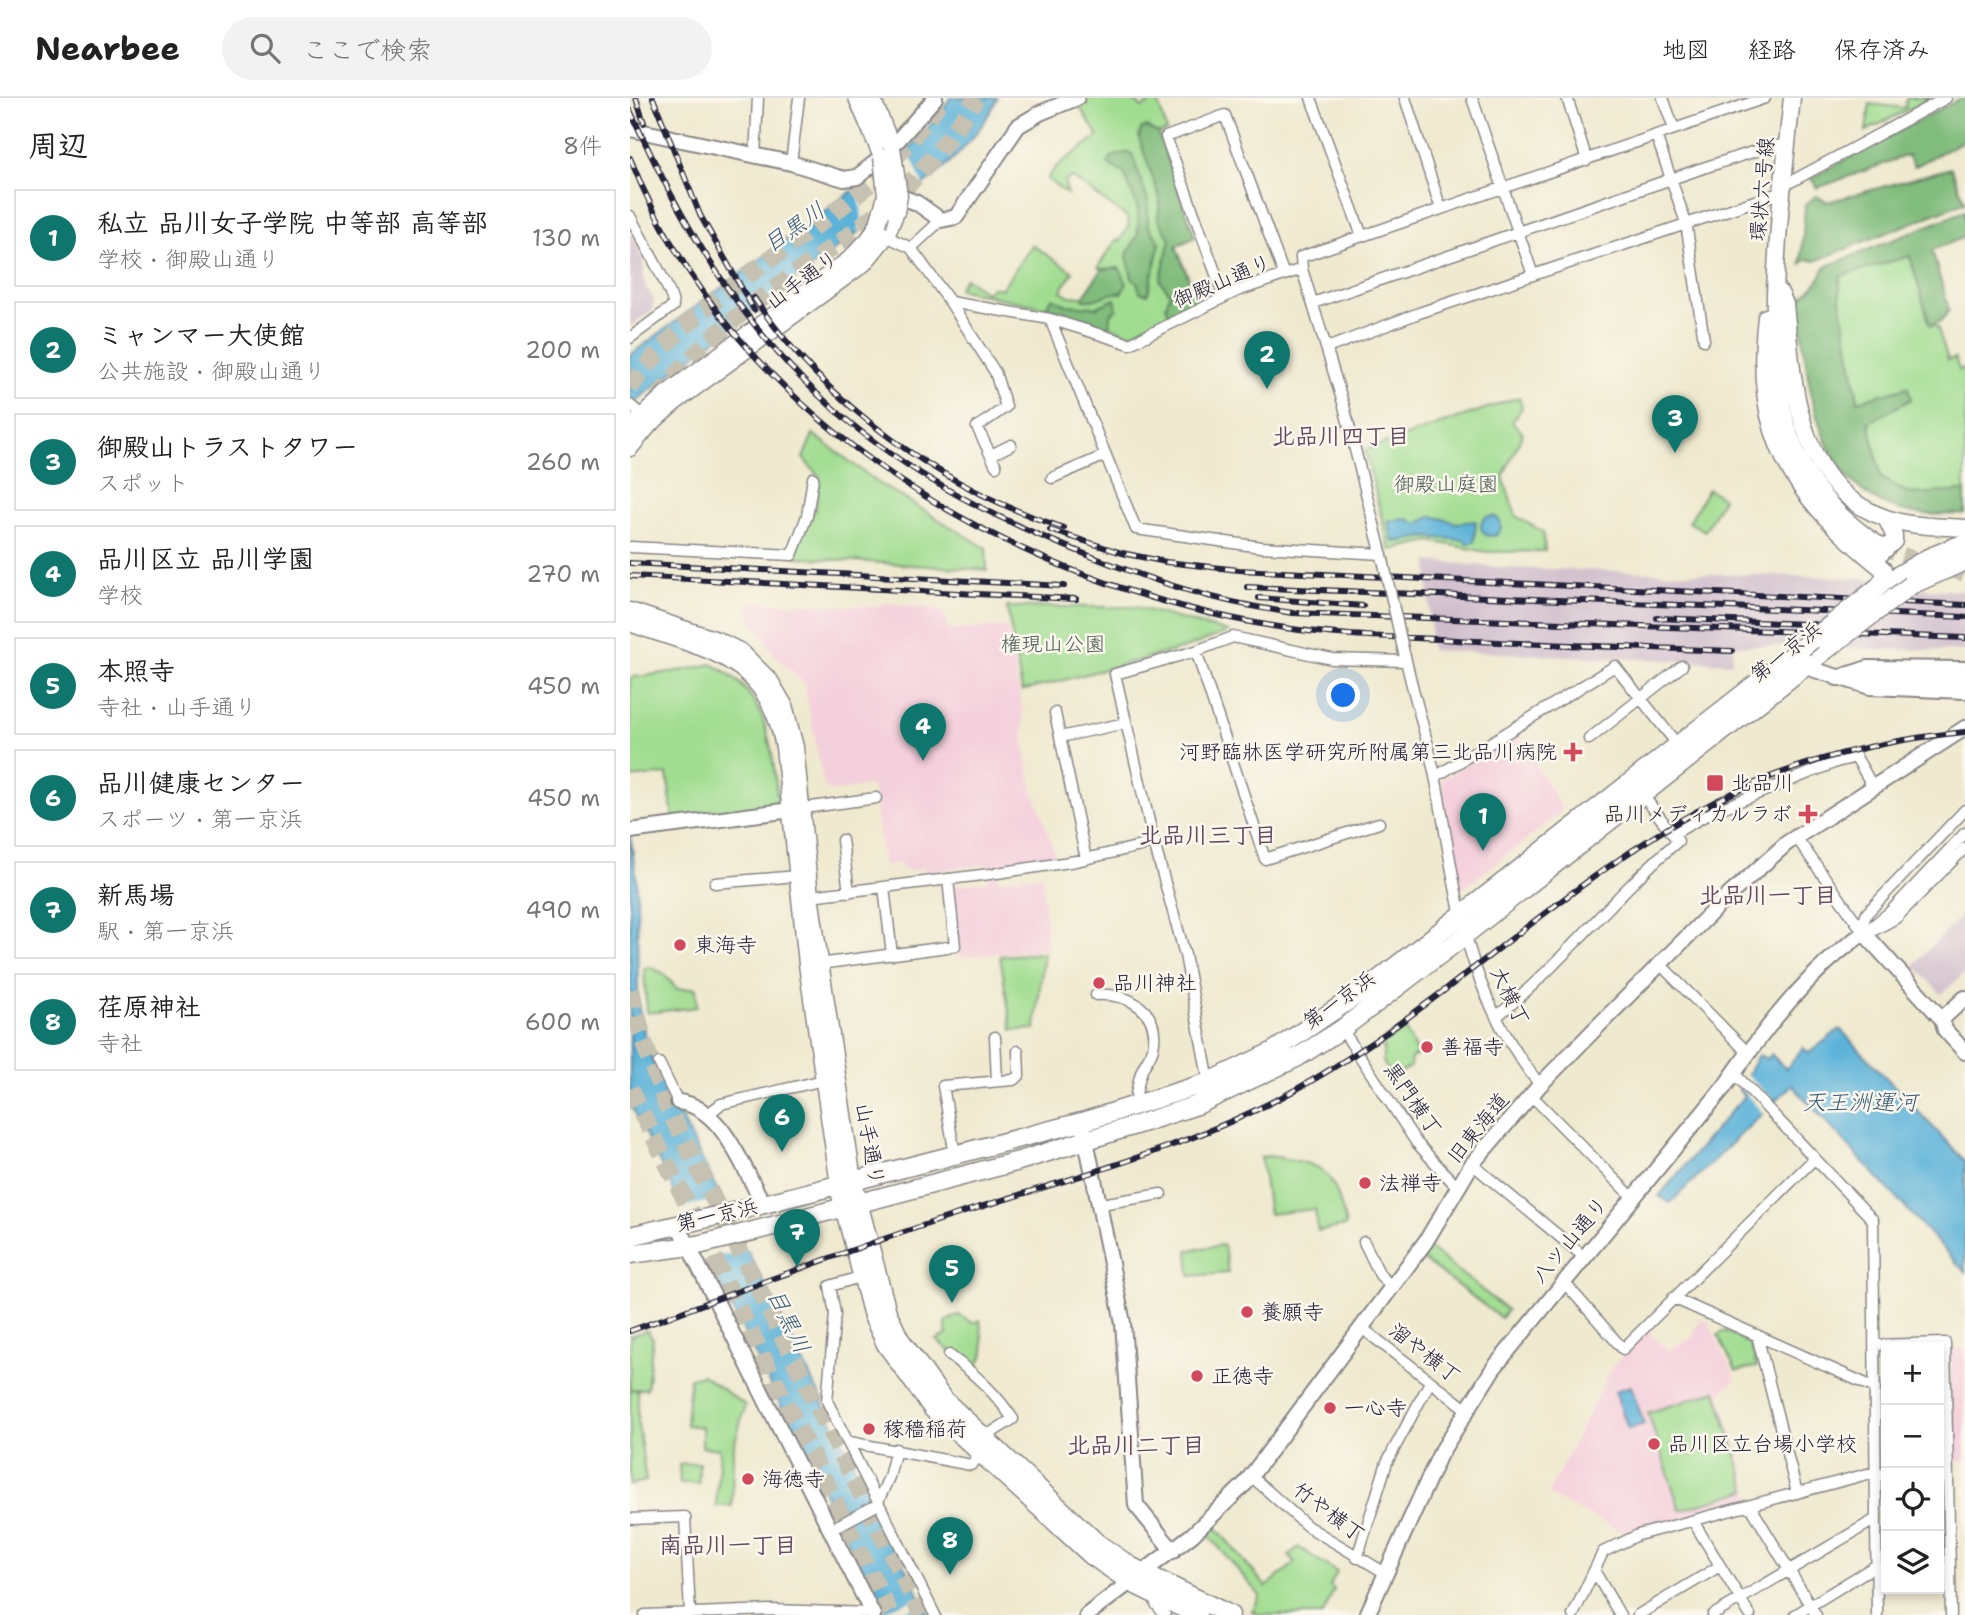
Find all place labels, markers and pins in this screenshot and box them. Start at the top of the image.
pin: 2 [1244,331,1290,389]
pin: 3 [1652,395,1698,453]
pin: 4 [900,703,946,761]
place label: 河野臨牀医学研究所附属第三北品川病院 [1179,738,1557,766]
marker: 河野臨牀医学研究所附属第三北品川病院 [1563,742,1583,762]
place label: 北品川 [1731,769,1794,797]
marker: 北品川 [1705,773,1725,793]
pin: 1 [1460,793,1506,851]
place label: 品川メディカルラボ [1604,800,1792,828]
marker: 品川メディカルラボ [1798,804,1818,824]
place label: 東海寺 [694,931,757,959]
marker: 東海寺 [672,937,688,953]
place label: 品川神社 [1113,969,1197,997]
marker: 品川神社 [1091,975,1107,991]
place label: 善福寺 [1441,1033,1504,1061]
marker: 善福寺 [1419,1039,1435,1055]
pin: 6 [759,1094,805,1152]
place label: 法禅寺 [1379,1169,1442,1197]
marker: 法禅寺 [1357,1175,1373,1191]
pin: 7 [774,1209,820,1267]
pin: 5 [929,1245,975,1303]
place label: 養願寺 [1261,1298,1324,1326]
marker: 養願寺 [1239,1304,1255,1320]
place label: 正徳寺 [1211,1362,1274,1390]
marker: 正徳寺 [1189,1368,1205,1384]
place label: 一心寺 [1344,1394,1407,1422]
marker: 一心寺 [1322,1400,1338,1416]
place label: 稼穡稲荷 [883,1415,967,1443]
marker: 稼穡稲荷 [861,1421,877,1437]
place label: 品川区立台場小学校 [1668,1430,1857,1458]
marker: 品川区立台場小学校 [1646,1436,1662,1452]
place label: 海徳寺 [762,1465,825,1493]
marker: 海徳寺 [740,1471,756,1487]
pin: 8 [927,1517,973,1575]

